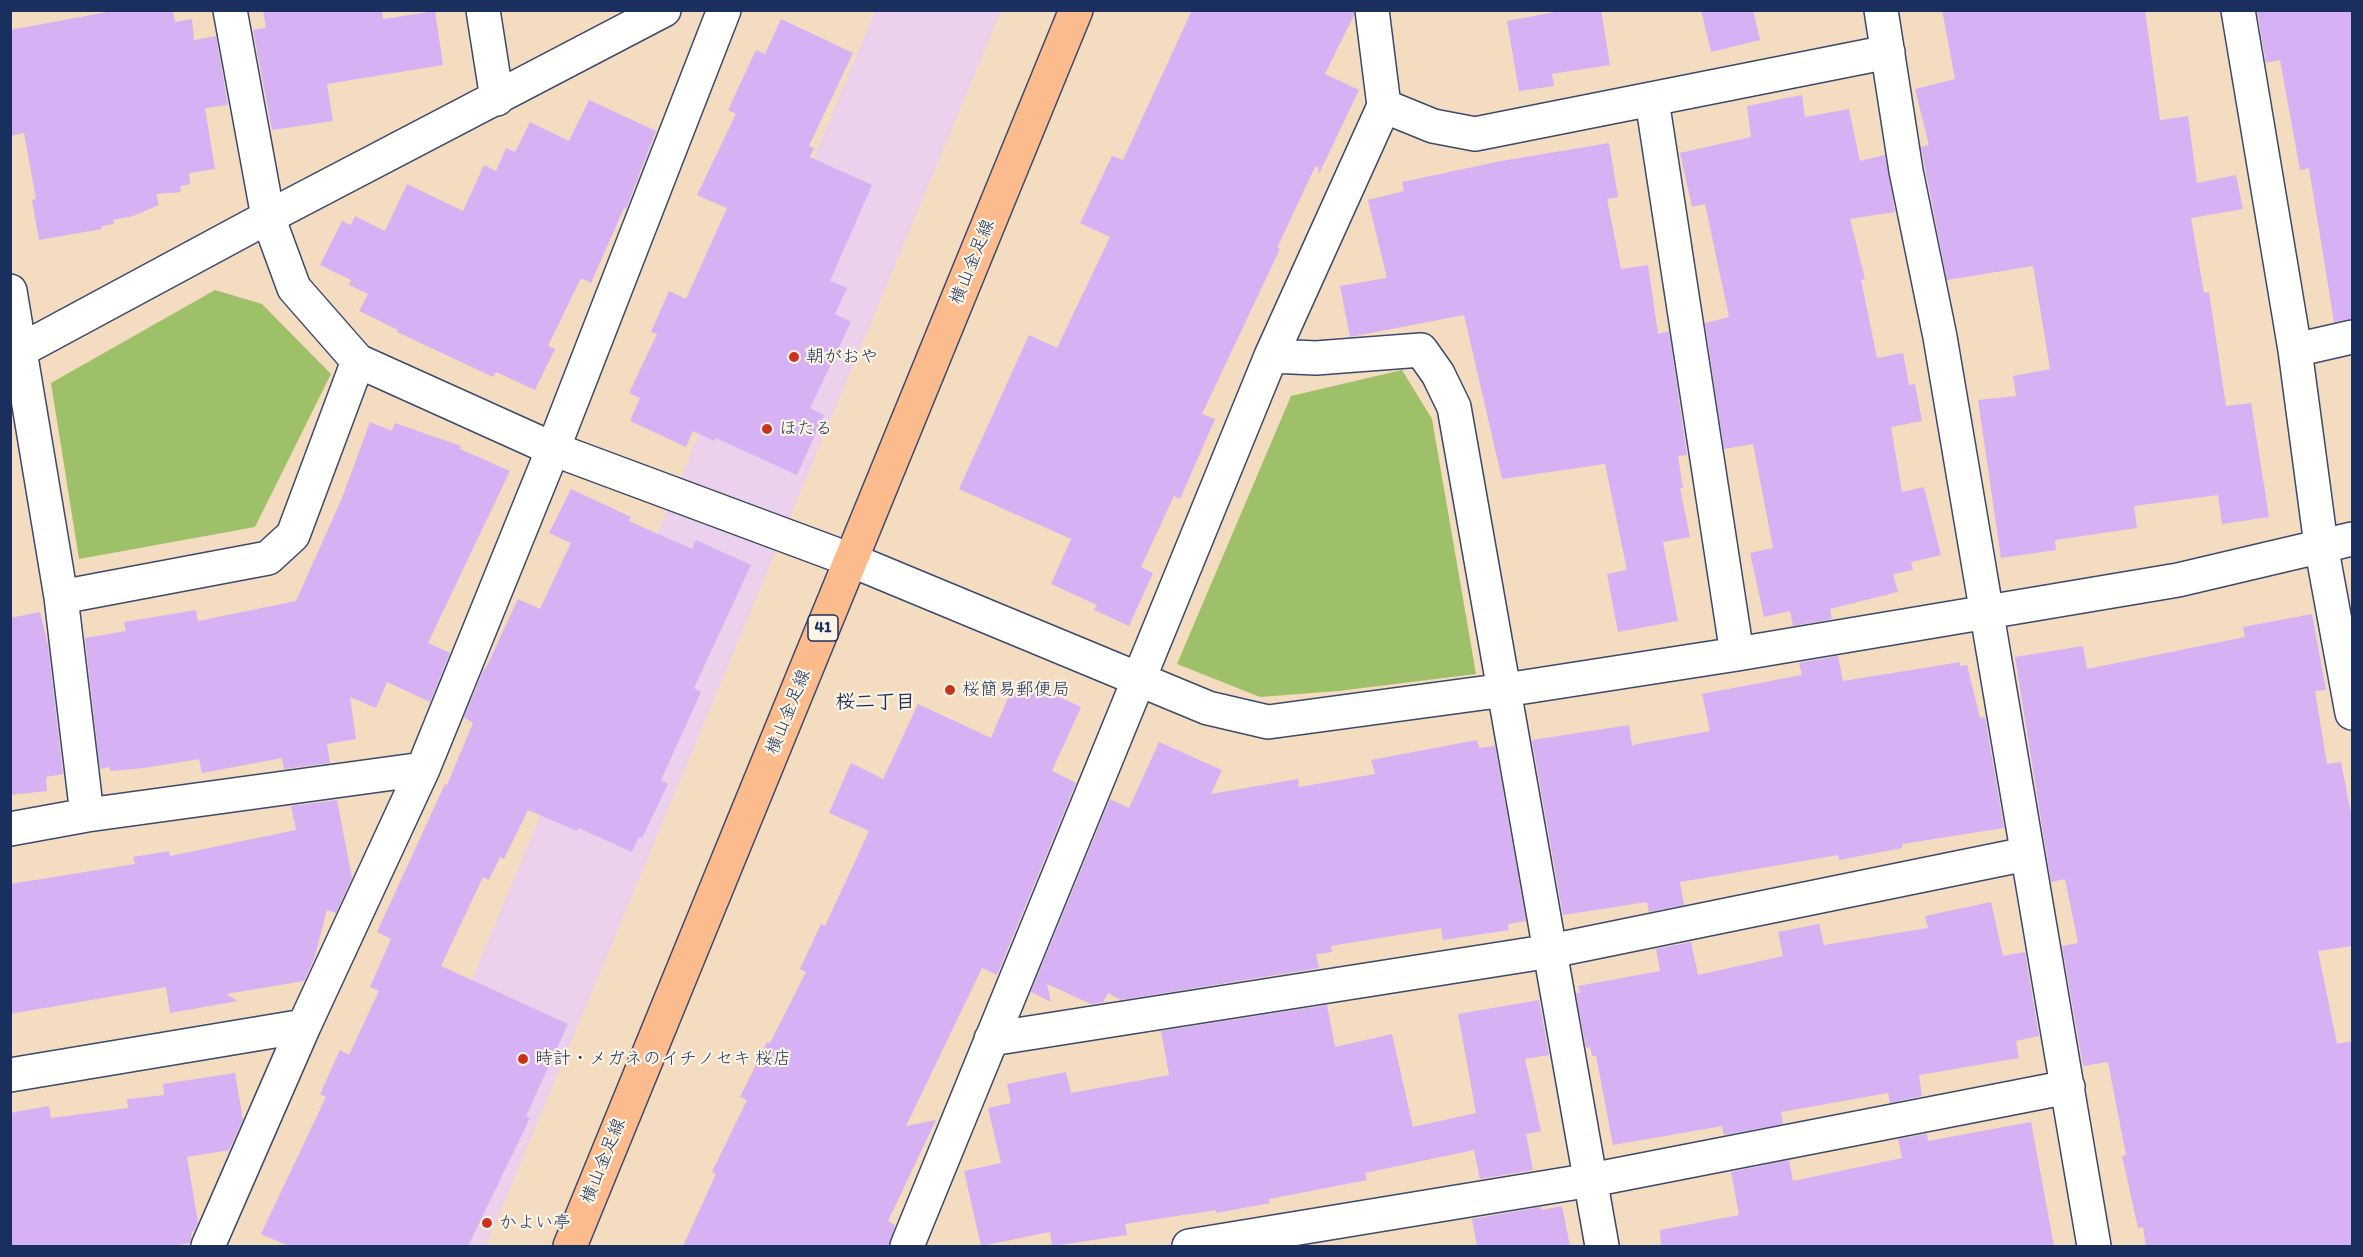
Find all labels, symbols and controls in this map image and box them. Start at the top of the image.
street label: 横山金足線 [946,216,1000,308]
place label: 朝がおや [806,346,878,368]
marker: 朝がおや [787,350,801,364]
place label: ほたる [779,418,833,440]
marker: ほたる [760,422,774,436]
road number: 41 [808,615,838,641]
street label: 横山金足線 [762,666,816,758]
place label: 桜簡易郵便局 [962,679,1070,701]
marker: 桜簡易郵便局 [943,683,957,697]
district label: 桜二丁目 [835,691,915,715]
place label: 時計・メガネのイチノセキ 桜店 [535,1048,791,1070]
marker: 時計・メガネのイチノセキ 桜店 [516,1052,530,1066]
street label: 横山金足線 [577,1115,631,1207]
place label: かよい亭 [499,1212,571,1234]
marker: かよい亭 [480,1216,494,1230]

